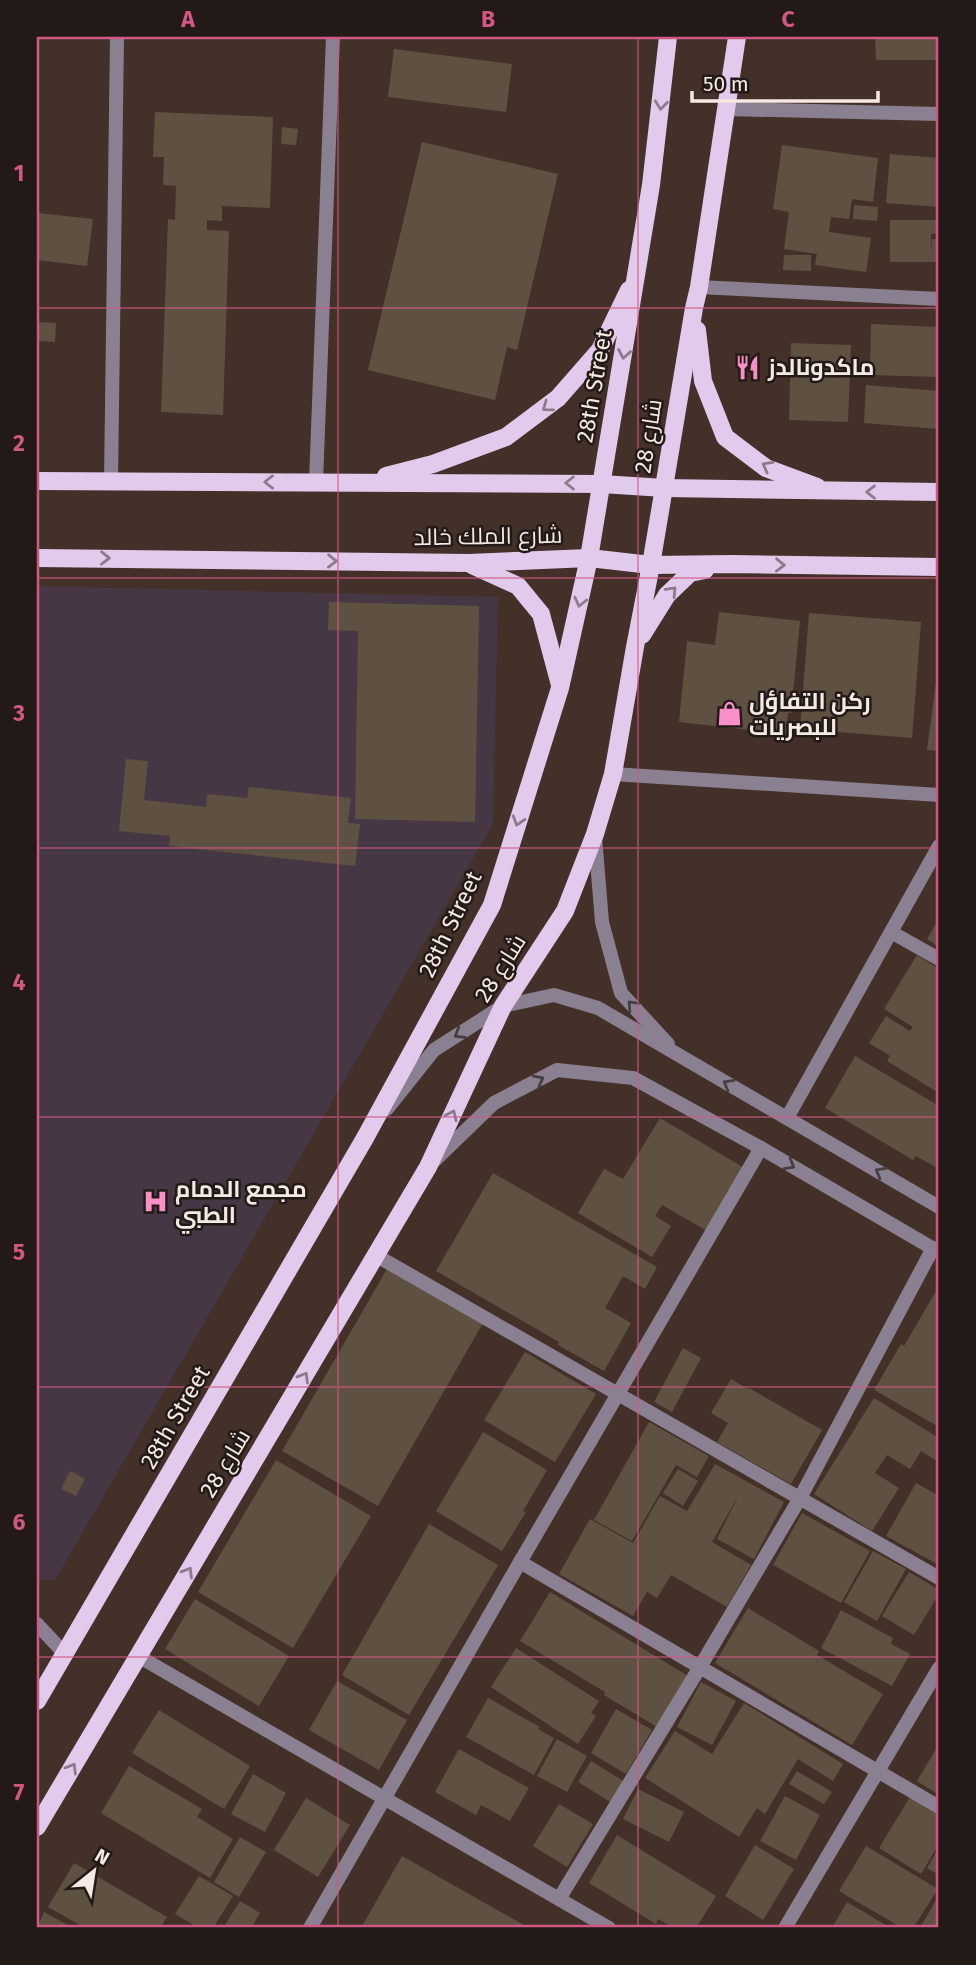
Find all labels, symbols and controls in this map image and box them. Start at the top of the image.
text: A [180,5,195,33]
text: B [481,5,495,33]
text: C [781,5,795,33]
scale bar [692,60,878,104]
text: 50 m [703,71,749,97]
one-way arrow [653,99,668,110]
text: 1 [14,159,24,187]
street label: 28th Street [570,327,618,445]
one-way arrow [617,348,632,360]
restaurant icon: ماكدونالدز [734,353,762,381]
place label: ماكدونالدز [767,353,875,381]
street label: شارع 28 [628,397,670,475]
one-way arrow [542,399,555,411]
text: 2 [13,429,25,457]
one-way arrow [761,461,774,474]
one-way arrow [263,474,274,490]
one-way arrow [564,475,575,491]
one-way arrow [865,484,876,500]
street label: شارع الملك خالد [413,521,563,553]
one-way arrow [100,551,111,566]
one-way arrow [327,554,338,569]
one-way arrow [775,557,786,573]
one-way arrow [664,586,676,599]
one-way arrow [573,596,588,608]
place label: ركن التفاؤل للبصريات [749,687,871,741]
text: 3 [12,699,25,727]
shop icon: ركن التفاؤل للبصريات [715,700,743,728]
one-way arrow [512,814,527,826]
street label: 28th Street [412,866,488,982]
street label: شارع 28 [468,929,533,1008]
text: 4 [13,968,26,996]
one-way arrow [628,1000,641,1013]
one-way arrow [453,1026,466,1039]
one-way arrow [531,1074,544,1088]
one-way arrow [723,1079,735,1092]
one-way arrow [444,1110,458,1122]
one-way arrow [782,1157,795,1170]
one-way arrow [875,1168,888,1181]
place label: مجمع الدمام الطبي [175,1175,307,1234]
hospital icon: مجمع الدمام الطبي [141,1188,169,1216]
text: 5 [13,1238,25,1266]
street label: 28th Street [134,1360,216,1474]
one-way arrow [296,1372,309,1385]
street label: شارع 28 [194,1424,258,1503]
text: 6 [13,1508,26,1536]
one-way arrow [180,1567,193,1580]
one-way arrow [63,1763,76,1776]
text: 7 [14,1778,25,1806]
north arrow [60,1836,130,1906]
text: N [91,1844,113,1870]

